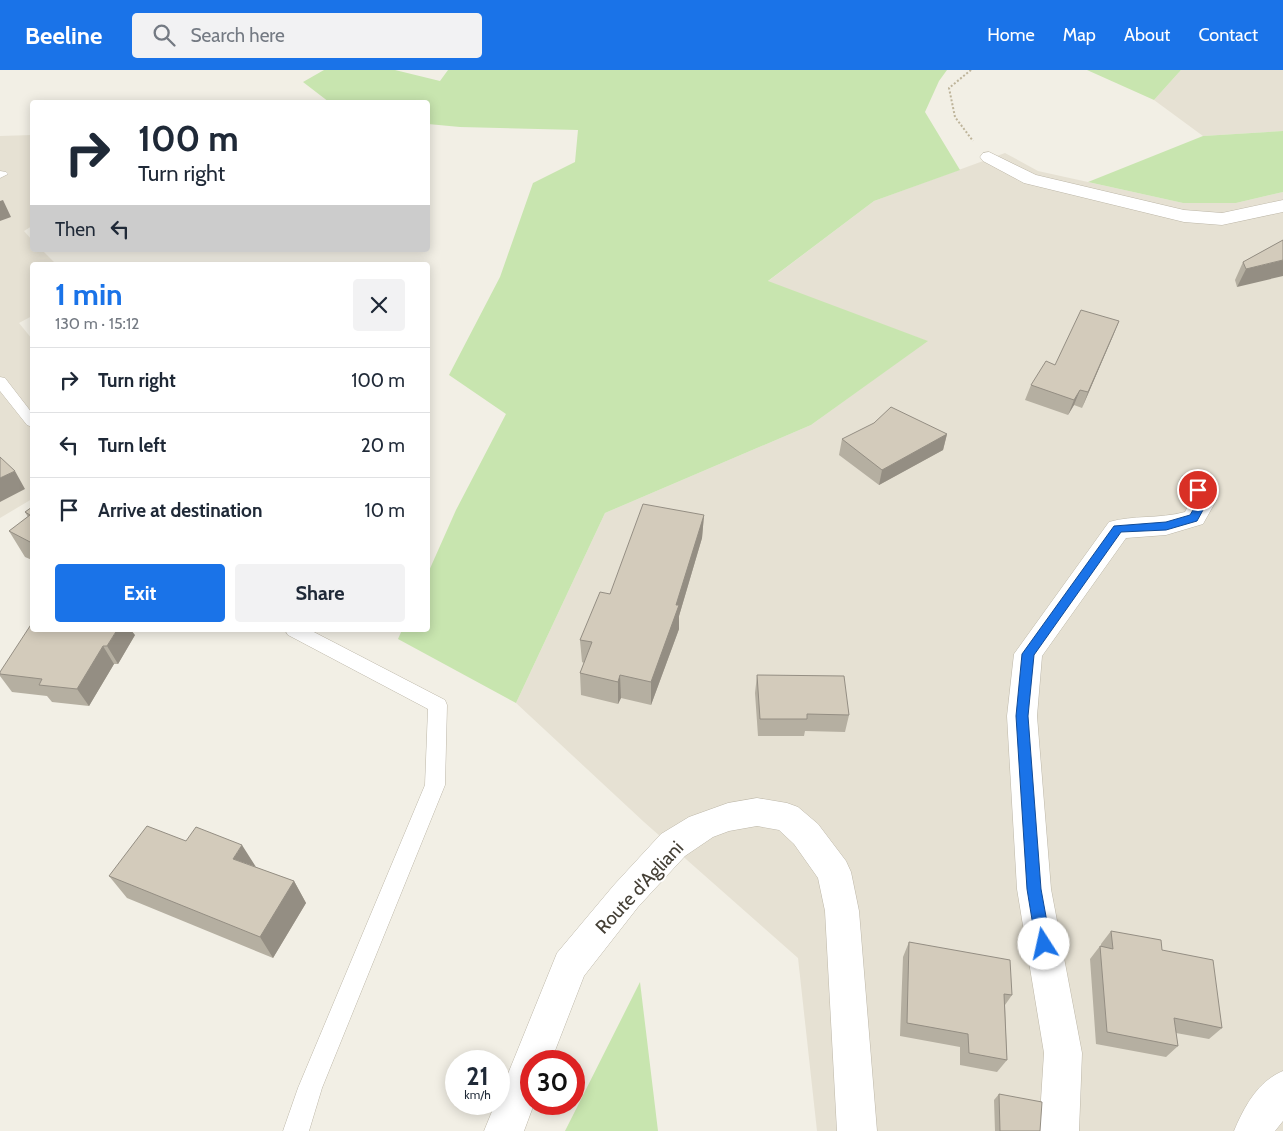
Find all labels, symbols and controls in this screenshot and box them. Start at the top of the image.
search box [132,13,482,58]
text: Beeline [25,21,102,50]
icon: search [150,21,178,49]
text: Search here [190,24,285,47]
text: Home [987,24,1035,46]
text: Map [1063,24,1096,46]
text: About [1124,24,1170,46]
text: Contact [1198,24,1258,46]
text: 100 m [138,117,239,160]
icon: right [55,120,120,185]
text: Turn right [138,160,225,187]
icon: left [106,215,134,243]
text: Then [55,218,96,241]
text: 1 min [55,276,123,313]
button: close [353,279,405,331]
text: 130 m · 15:12 [55,314,139,333]
icon: right [55,366,83,394]
text: Turn right [98,369,176,392]
text: 100 m [351,369,405,392]
icon: left [55,431,83,459]
text: Turn left [98,434,166,457]
text: 20 m [361,434,405,457]
pin [1177,469,1219,511]
icon: arrive [1184,476,1212,504]
icon: arrive [55,496,83,524]
text: Arrive at destination [98,499,262,522]
text: 10 m [365,499,405,522]
button: Exit [55,564,225,622]
button: Share [235,564,405,622]
street label: Route d'Agliani [591,836,688,938]
position arrow [1017,917,1069,969]
speed limit sign: 30 [520,1050,585,1115]
text: 21 [466,1061,489,1091]
text: km/h [464,1087,491,1102]

